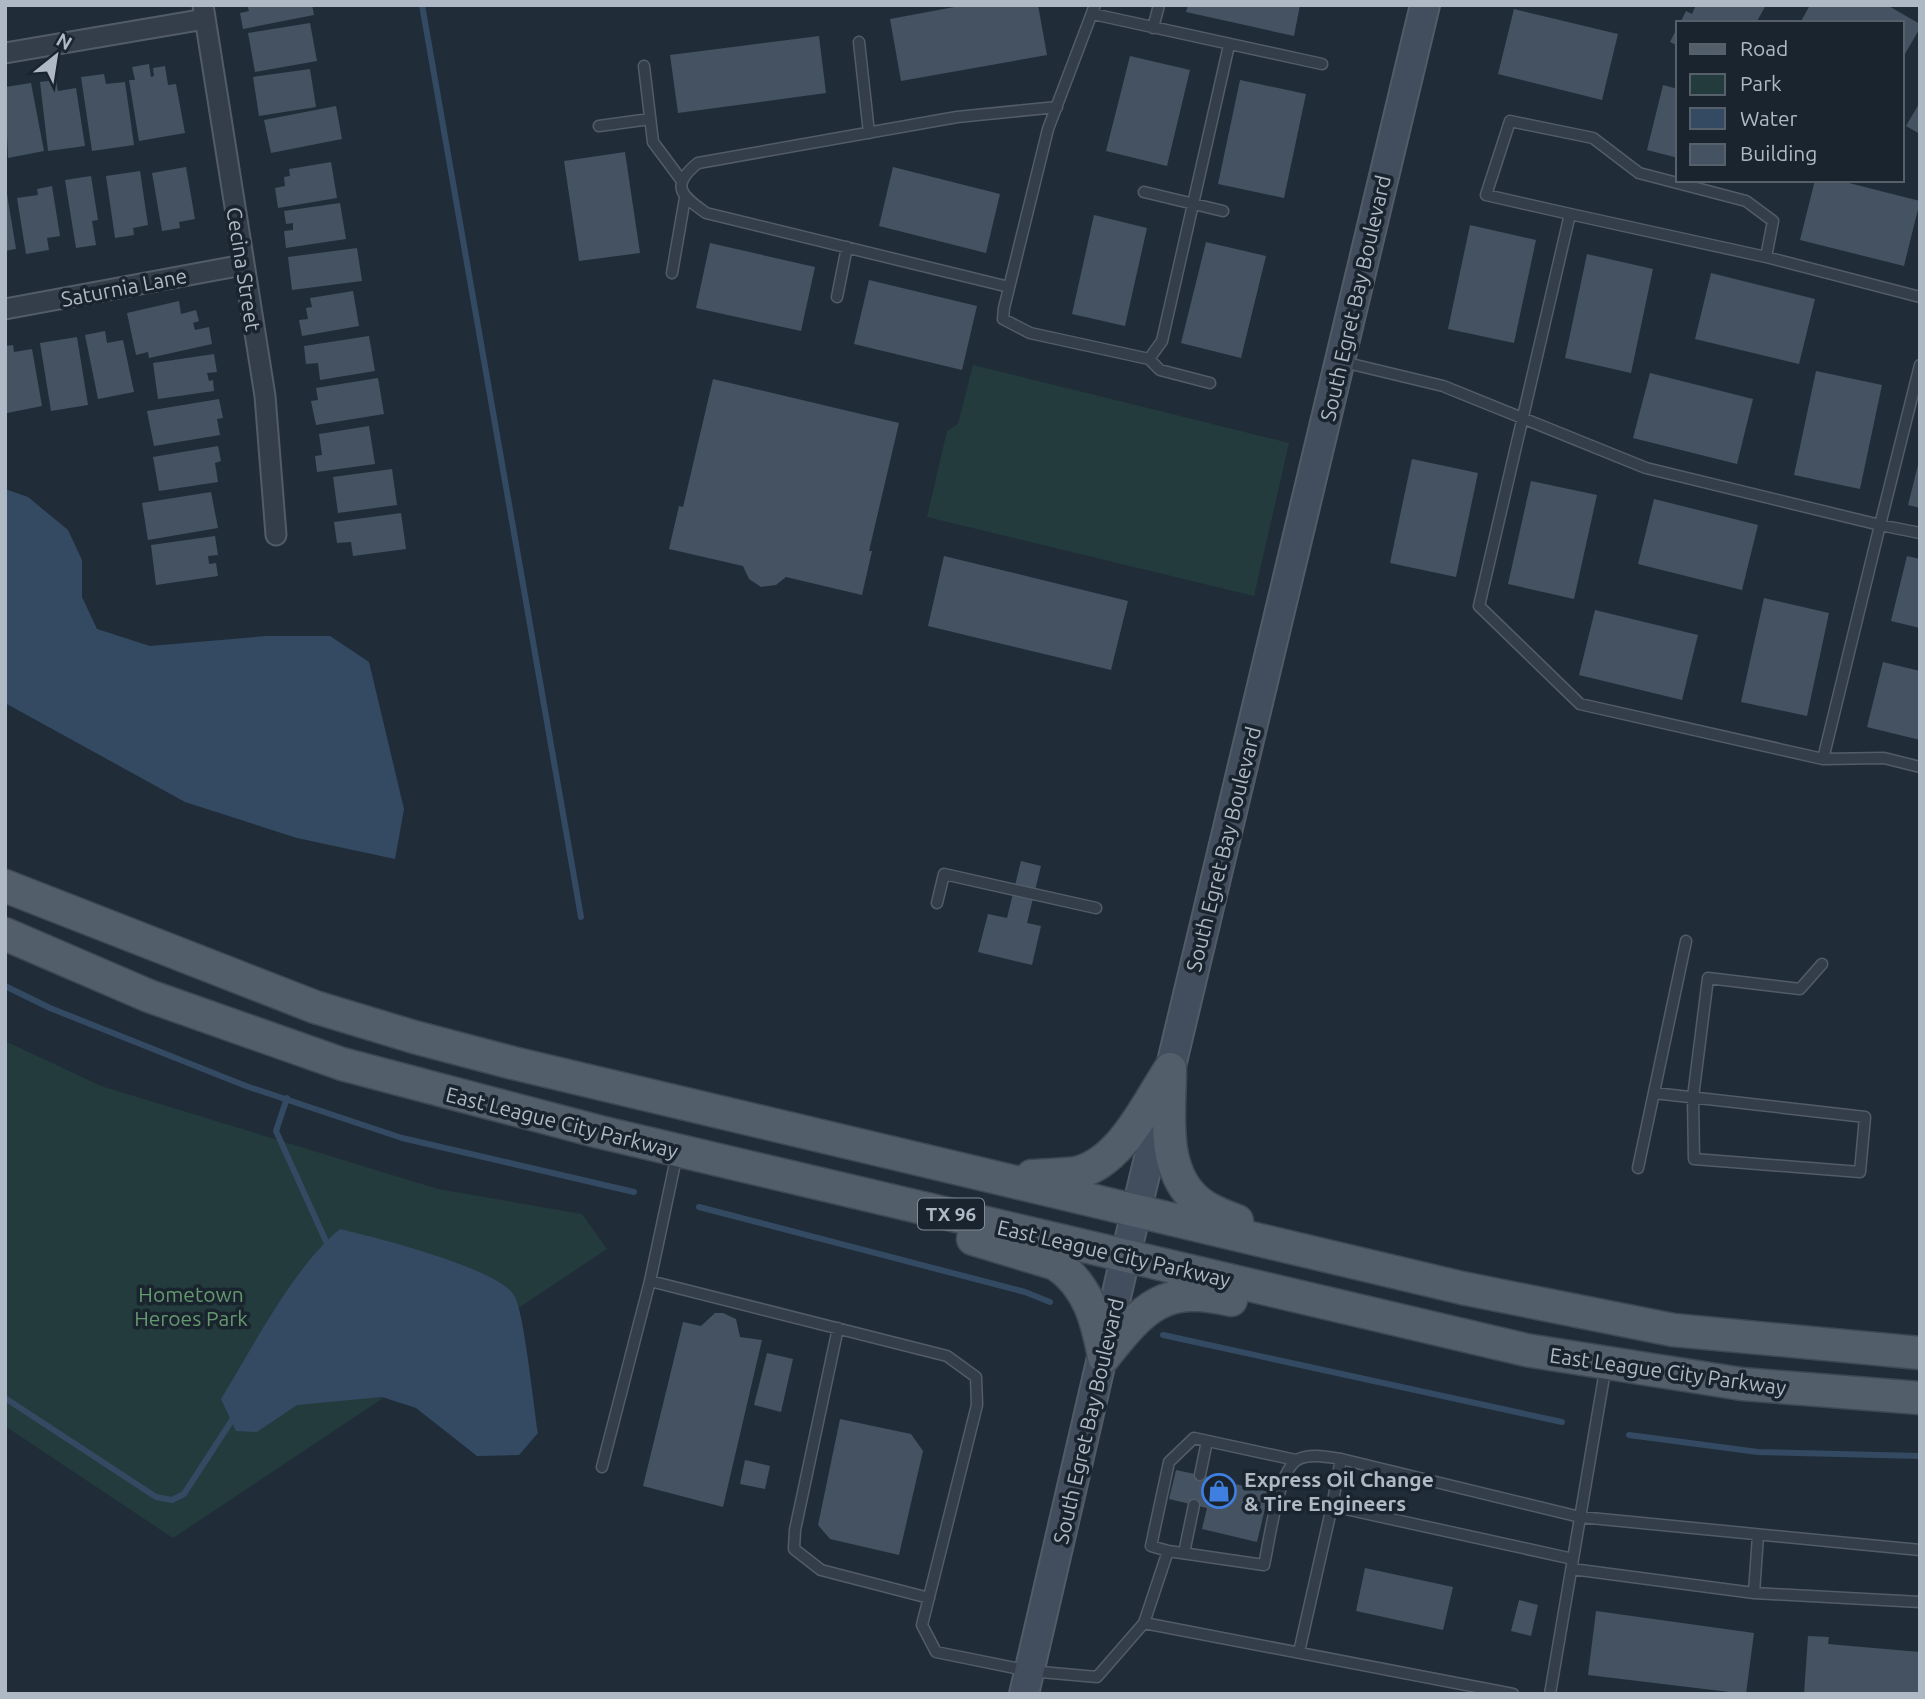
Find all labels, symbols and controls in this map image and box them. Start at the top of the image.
north arrow [21,21,91,91]
legend [1676,21,1904,182]
text: N [53,28,76,54]
text: Road [1740,36,1788,60]
text: Park [1740,71,1782,95]
text: Water [1740,106,1798,130]
text: Building [1740,141,1817,165]
street label: South Egret Bay Boulevard [1315,173,1395,423]
street label: Cecina Street [222,205,266,333]
street label: Saturnia Lane [59,263,189,311]
street label: South Egret Bay Boulevard [1181,724,1265,974]
street label: East League City Parkway [443,1082,681,1162]
road number: TX 96 [918,1198,984,1230]
street label: East League City Parkway [995,1214,1233,1292]
park label: Hometown Heroes Park [134,1282,248,1330]
street label: South Egret Bay Boulevard [1048,1296,1128,1546]
street label: East League City Parkway [1548,1343,1788,1399]
place label: Express Oil Change & Tire Engineers [1244,1467,1434,1515]
shop icon: Express Oil Change & Tire Engineers [1200,1472,1238,1510]

